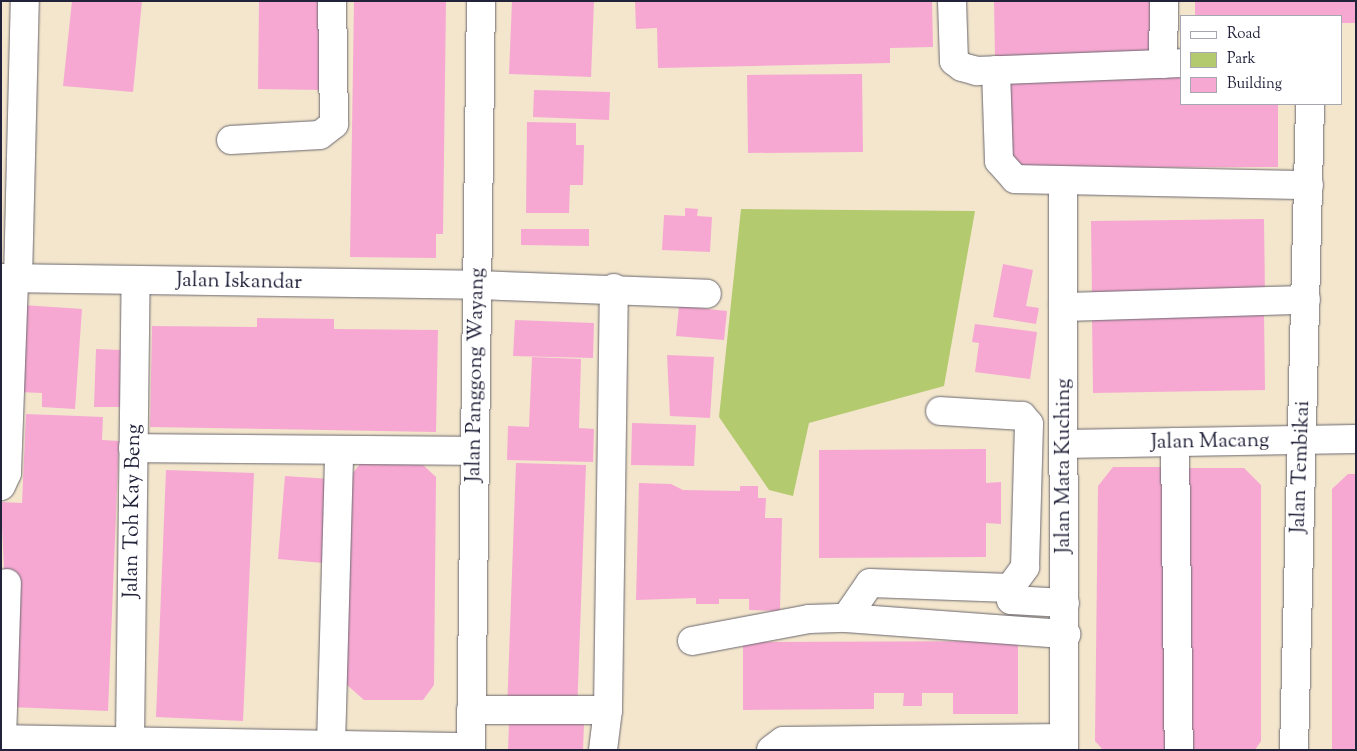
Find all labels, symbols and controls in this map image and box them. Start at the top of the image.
legend [1180,15,1342,105]
text: Road [1227,24,1261,45]
text: Park [1227,49,1256,70]
text: Building [1227,74,1282,95]
street label: Jalan Iskandar [176,268,302,296]
street label: Jalan Panggong Wayang [462,268,490,482]
street label: Jalan Mata Kuching [1051,378,1077,554]
street label: Jalan Tembikai [1286,400,1316,534]
street label: Jalan Toh Kay Beng [119,424,147,598]
street label: Jalan Macang [1151,428,1269,456]

